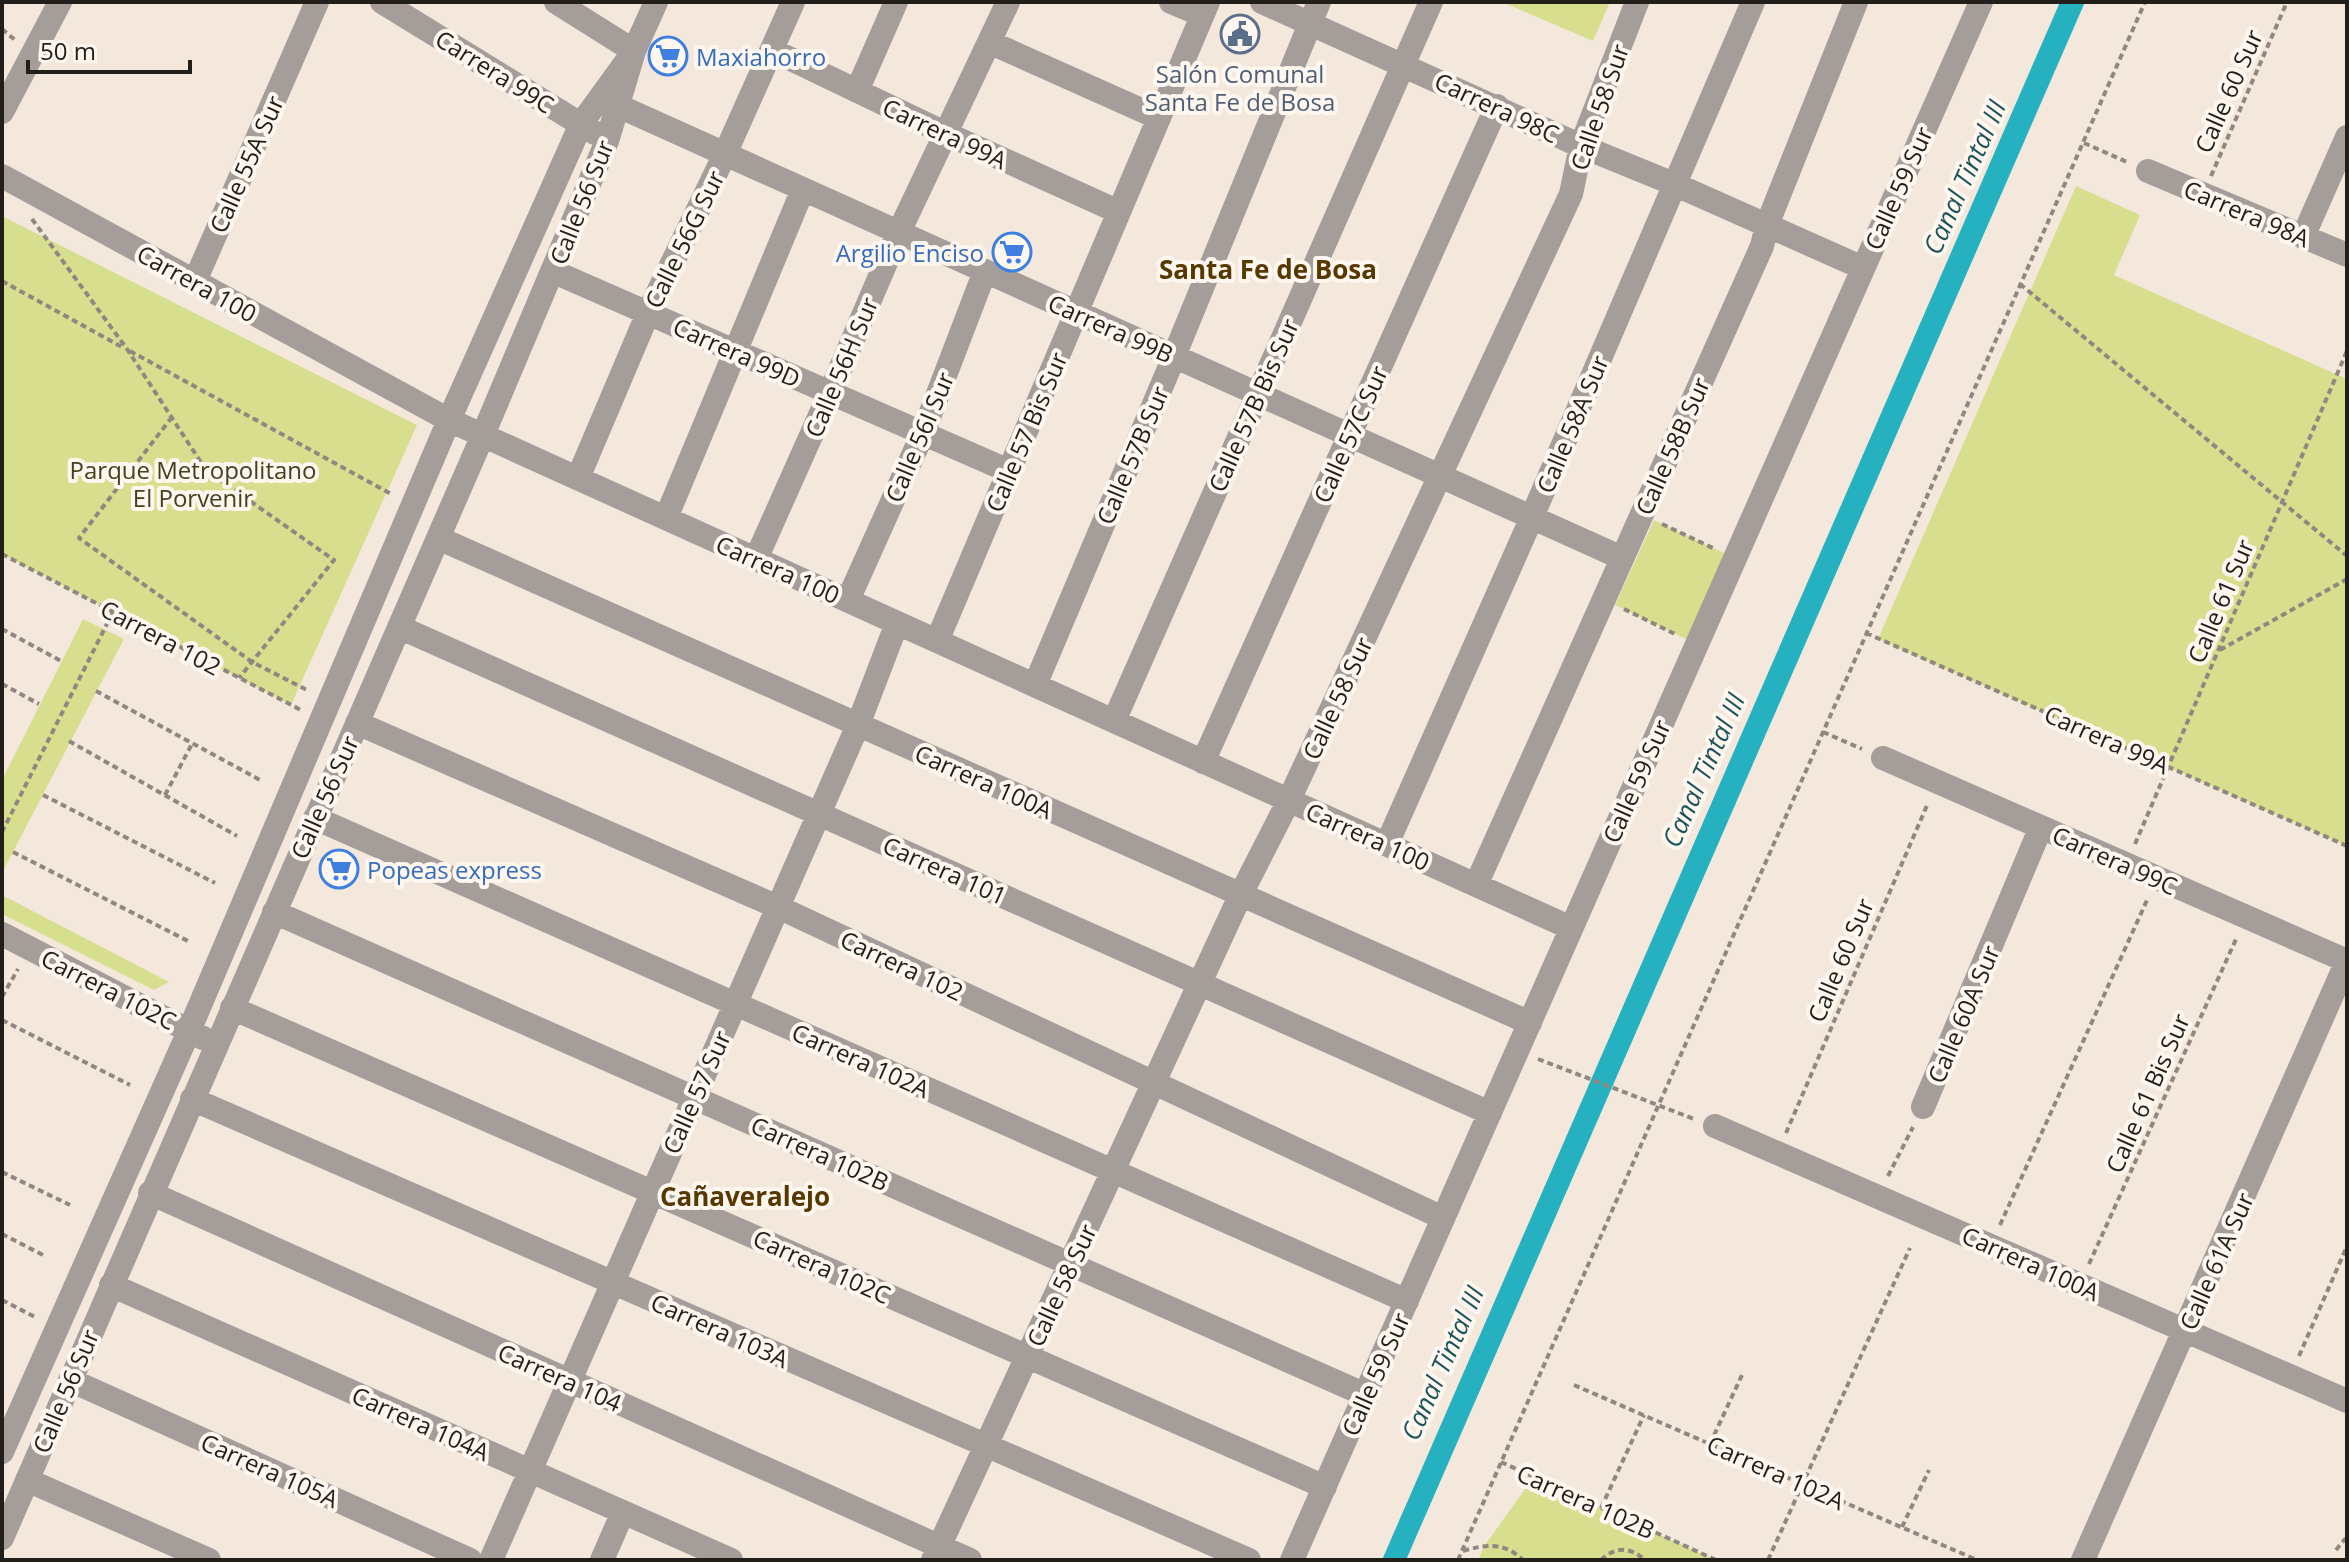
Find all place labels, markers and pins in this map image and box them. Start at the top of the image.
public building icon: Salón Comunal Santa Fe de Bosa [1219,13,1261,55]
supermarket icon: Maxiahorro [647,35,689,77]
place label: Maxiahorro [696,40,826,73]
place label: Salón Comunal Santa Fe de Bosa [1145,57,1335,118]
supermarket icon: Argilio Enciso [991,231,1033,273]
place label: Argilio Enciso [836,236,984,269]
supermarket icon: Popeas express [318,848,360,890]
place label: Popeas express [367,853,542,886]

